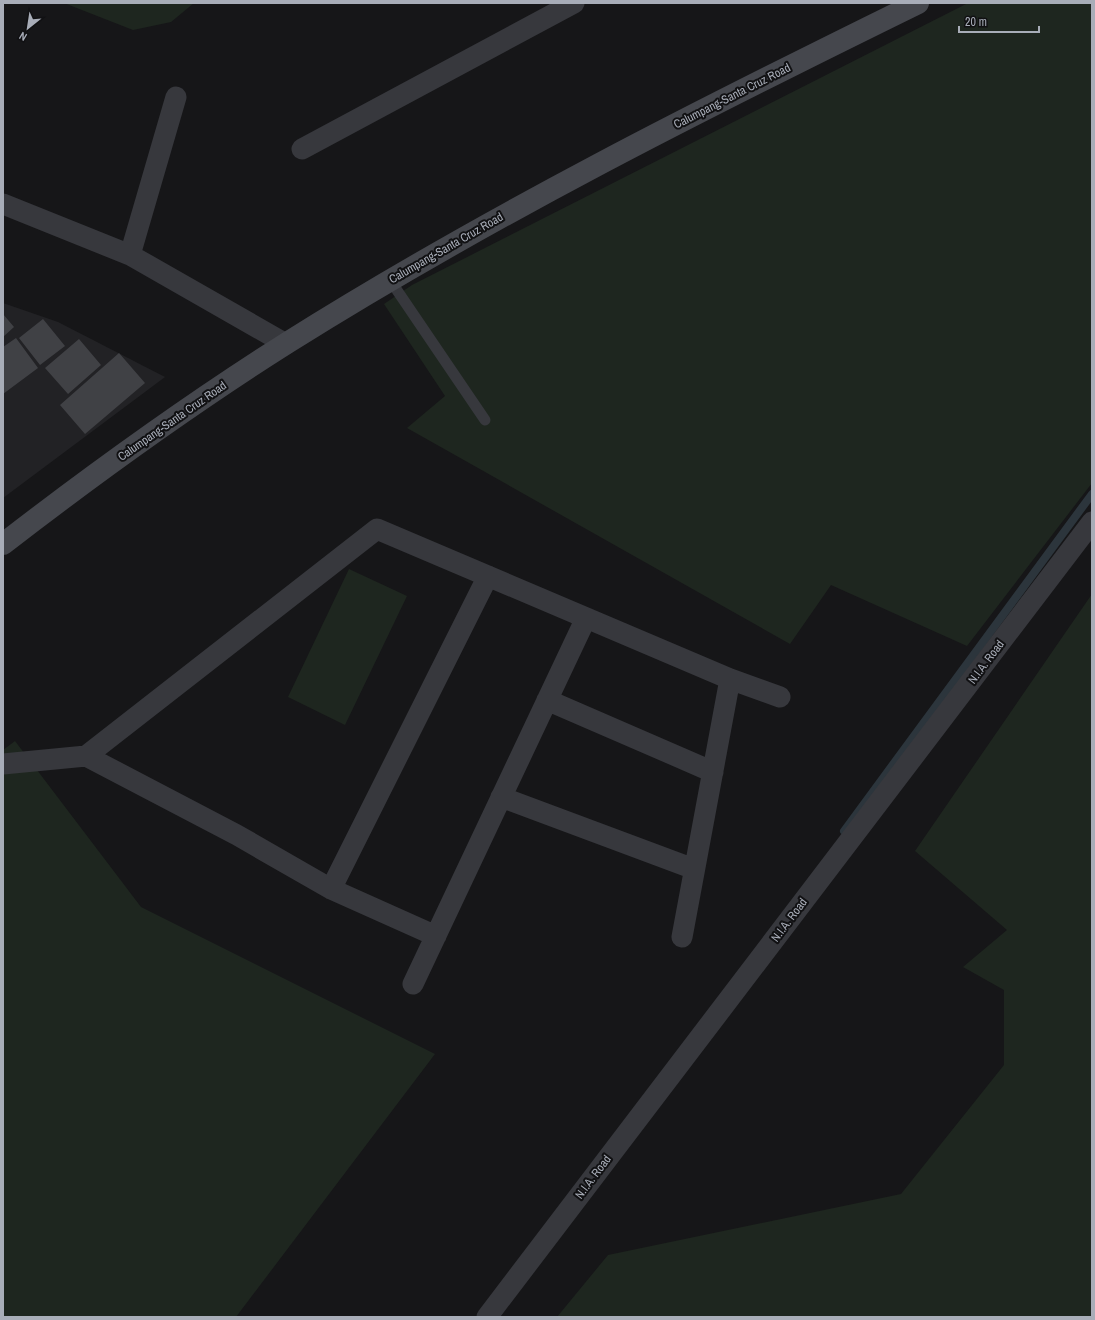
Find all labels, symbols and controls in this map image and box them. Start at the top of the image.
north arrow [8,8,48,48]
scale bar [959,8,1039,34]
text: 20 m [965,14,987,30]
text: N [17,29,29,44]
street label: Calumpang-Santa Cruz Road [671,60,793,132]
street label: Calumpang-Santa Cruz Road [386,209,506,287]
street label: Calumpang-Santa Cruz Road [115,377,229,465]
street label: N.I.A. Road [964,637,1008,687]
street label: N.I.A. Road [767,895,811,945]
street label: N.I.A. Road [571,1152,615,1202]

